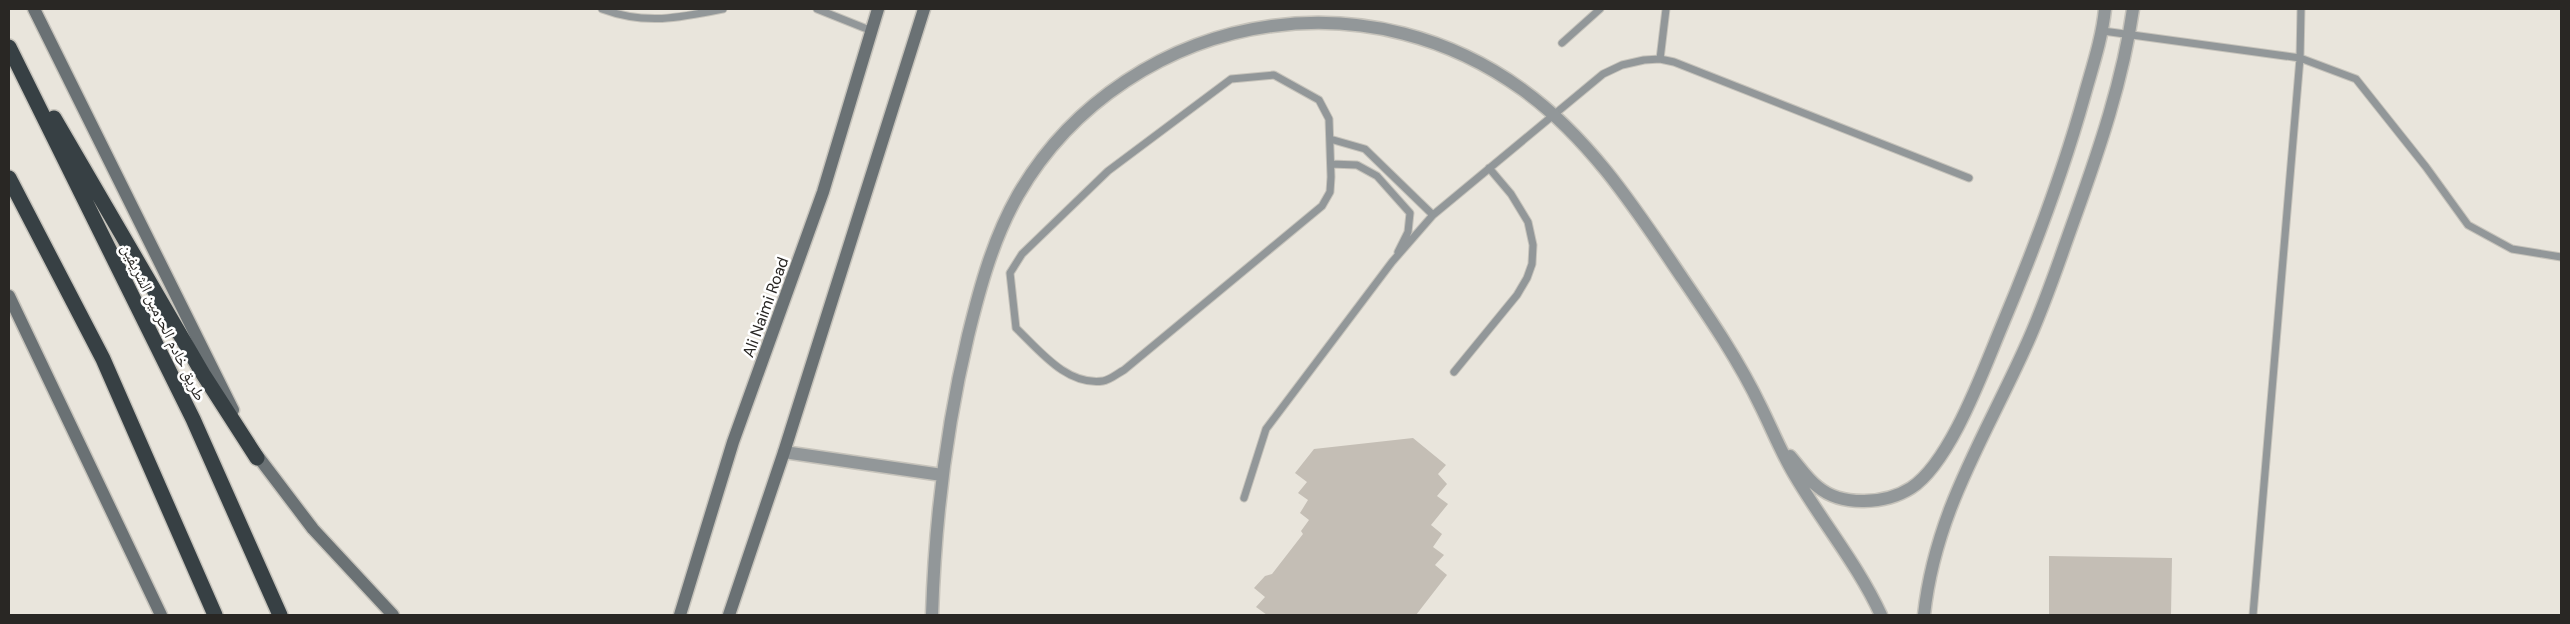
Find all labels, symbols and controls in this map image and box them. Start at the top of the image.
street label: طريق خادم الحرمين الشريفين [116,240,211,404]
street label: Ali Naimi Road [738,254,793,360]

